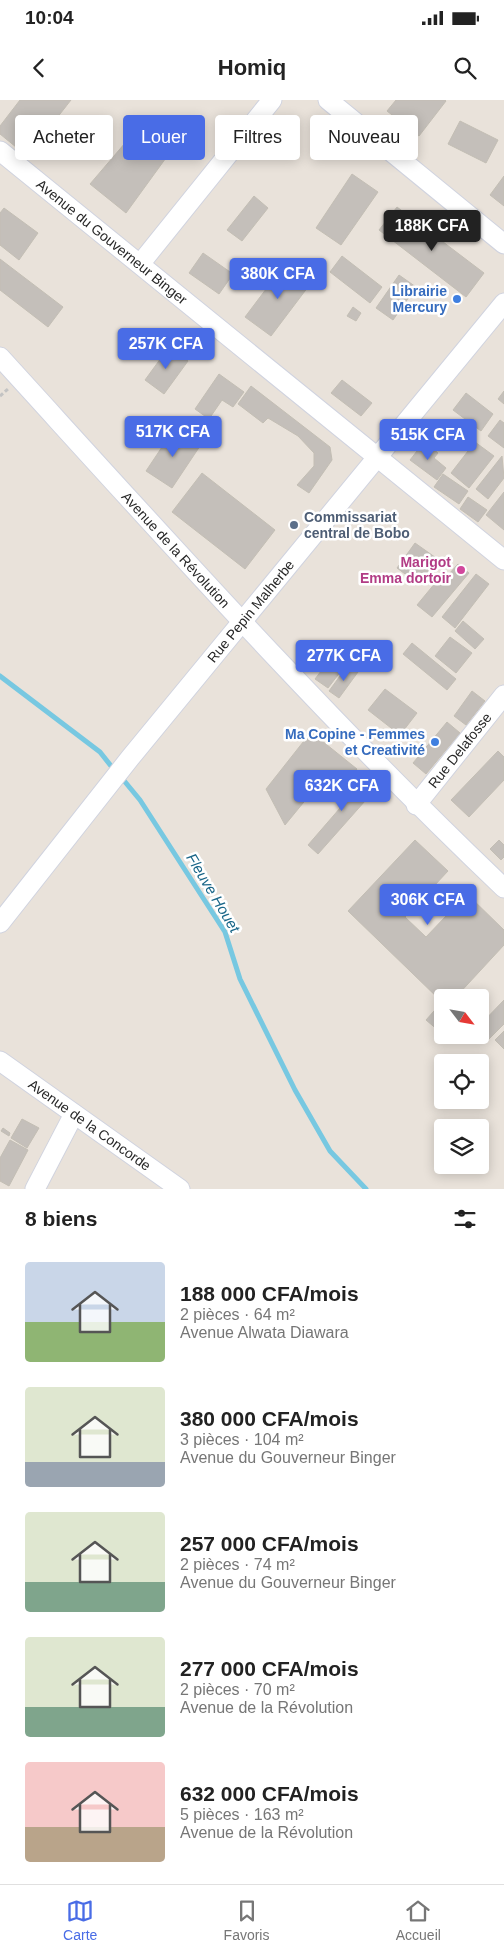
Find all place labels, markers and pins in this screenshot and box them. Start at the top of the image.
pin: 188K CFA [380,210,484,252]
pin: 380K CFA [226,258,330,300]
place label: Librairie Mercury [392,283,447,315]
marker: Librairie Mercury [451,293,463,305]
pin: 257K CFA [114,328,218,370]
pin: 517K CFA [121,416,225,458]
pin: 515K CFA [376,418,480,461]
place label: Commissariat central de Bobo [304,509,410,541]
marker: Commissariat central de Bobo [288,519,300,531]
place label: Marigot Emma dortoir [360,554,452,586]
marker: Marigot Emma dortoir [455,564,467,576]
pin: 277K CFA [292,640,396,682]
place label: Ma Copine - Femmes et Creativité [285,726,425,758]
marker: Ma Copine - Femmes et Creativité [429,736,441,748]
pin: 632K CFA [290,770,394,812]
pin: 306K CFA [376,884,480,926]

